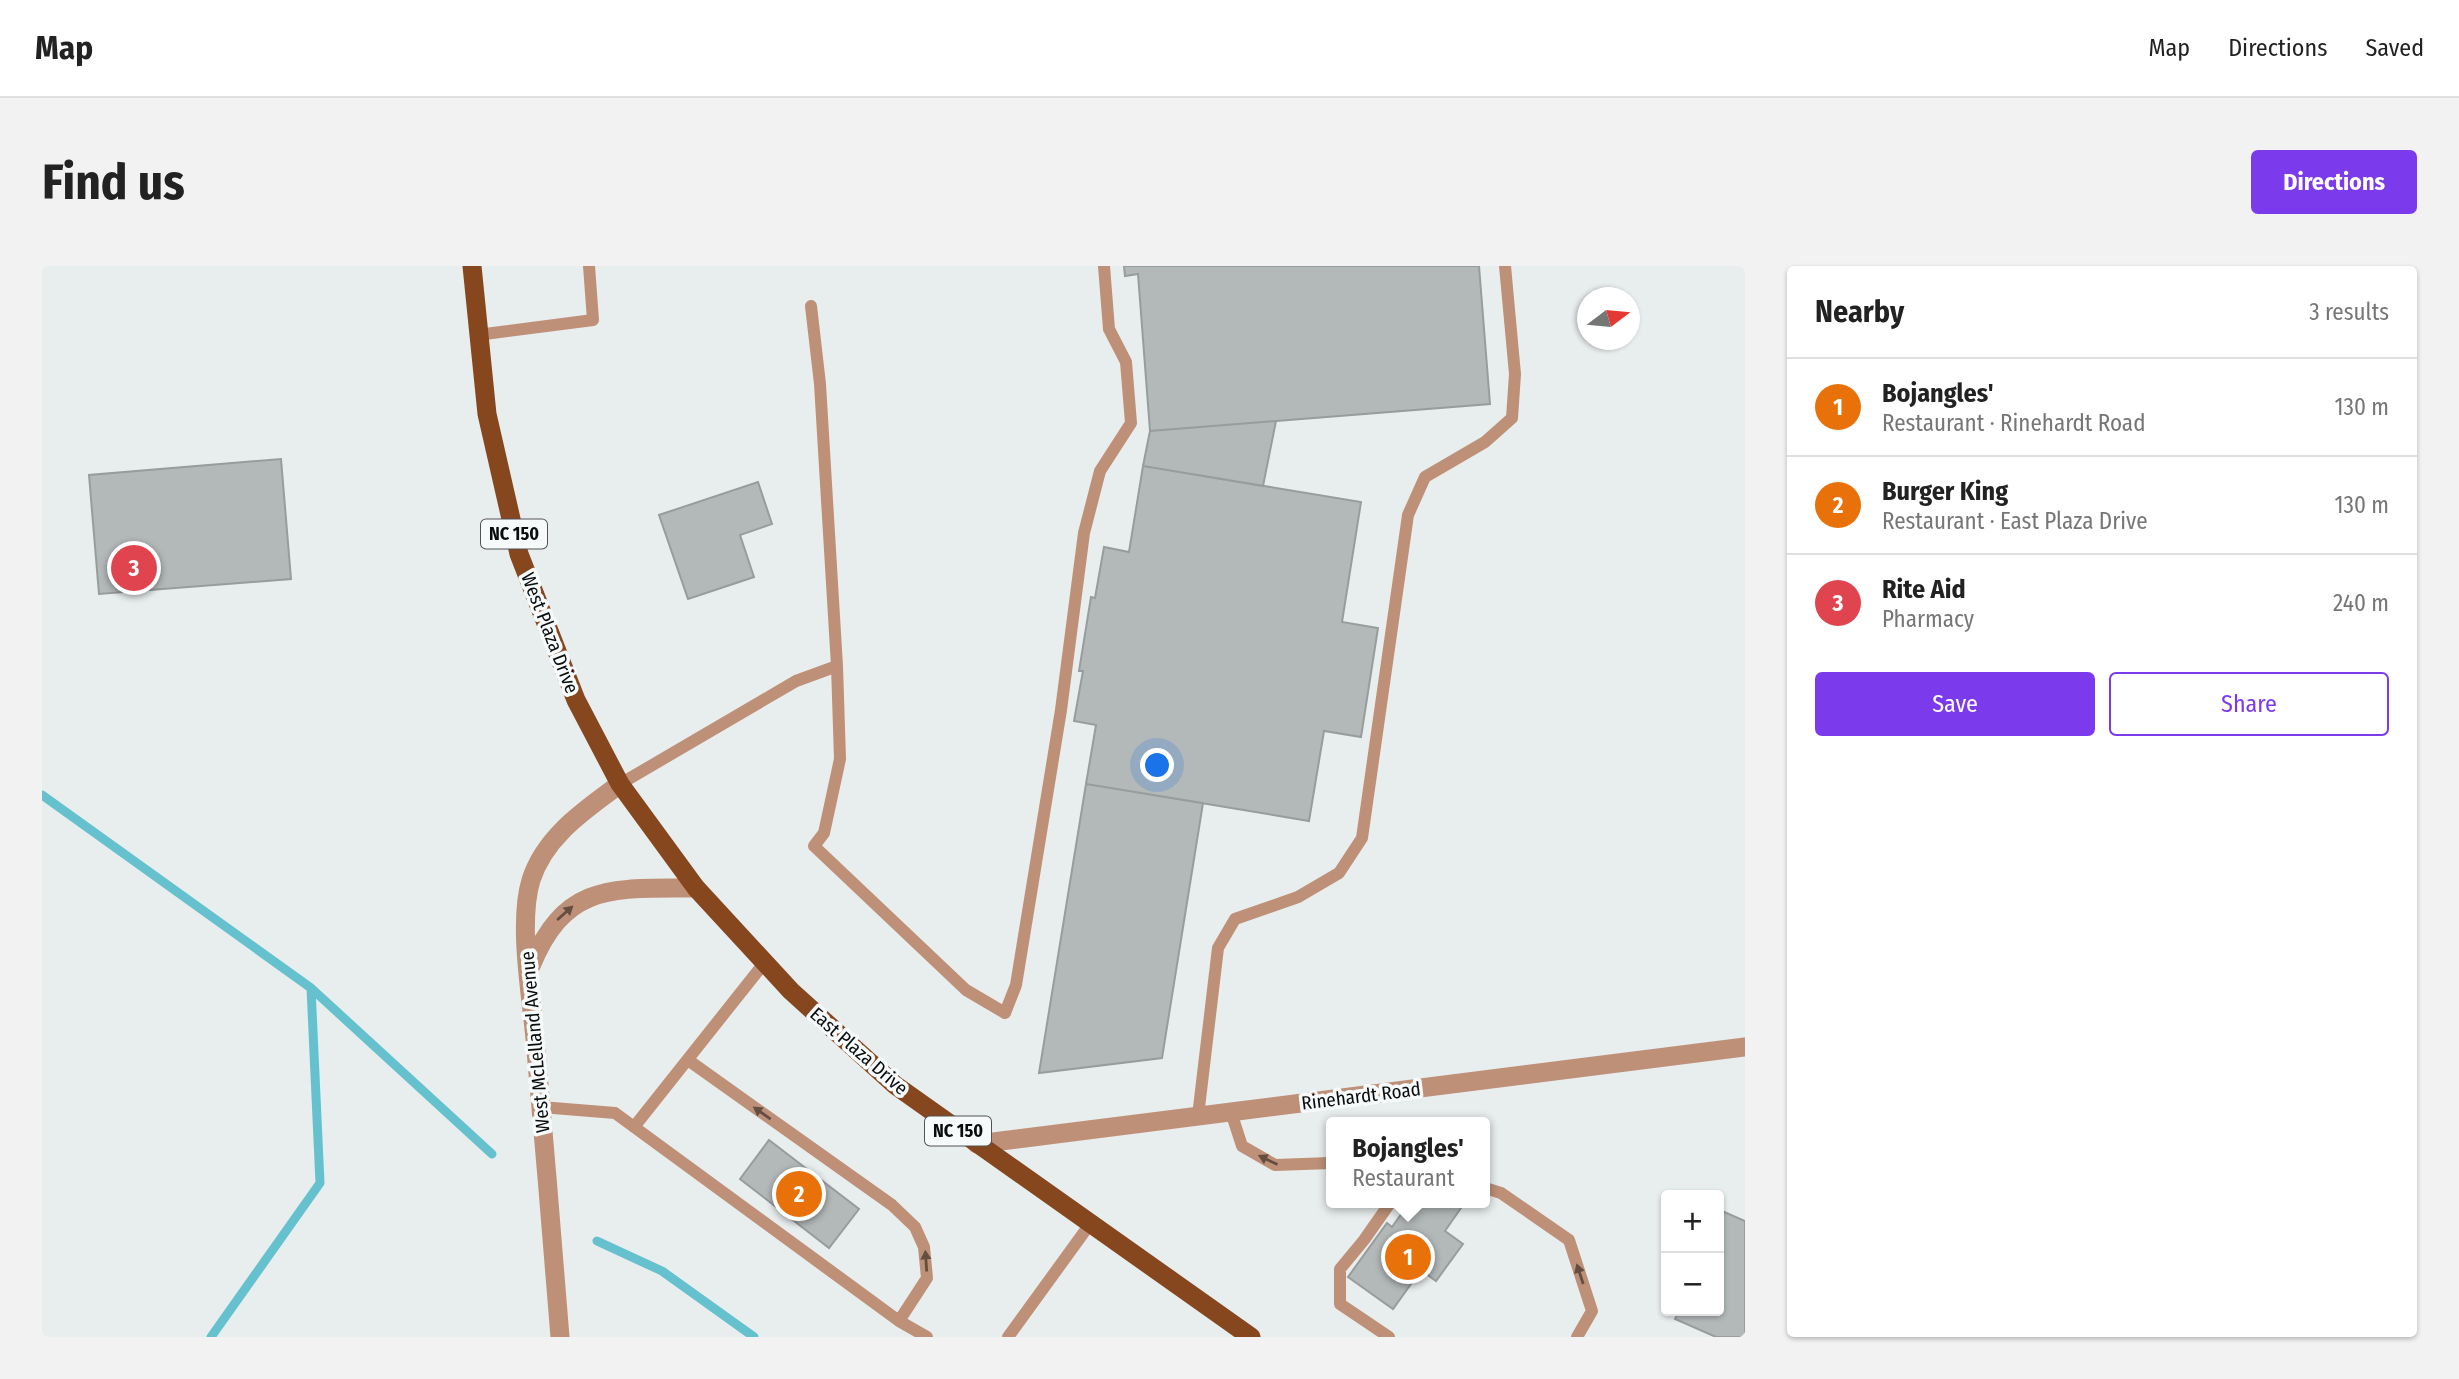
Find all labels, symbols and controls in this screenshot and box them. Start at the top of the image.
text: Map [35,28,93,68]
text: Map [2149,34,2190,62]
text: Directions [2228,34,2327,62]
text: Saved [2365,34,2424,62]
button: Directions [2251,150,2417,214]
text: Find us [42,153,185,212]
north arrow [1577,287,1640,350]
text: Nearby [1815,294,1904,330]
text: 3 results [2309,298,2389,326]
text: Bojangles' [1882,378,1994,409]
text: 1 [1833,393,1843,421]
text: 130 m [2335,393,2389,421]
text: Restaurant · Rinehardt Road [1882,409,2145,437]
text: Burger King [1882,476,2008,507]
text: 2 [1833,491,1843,519]
text: 130 m [2335,491,2389,519]
text: Restaurant · East Plaza Drive [1882,507,2148,535]
road number: NC 150 [481,520,547,548]
pin: 3 [111,542,157,594]
street label: West Plaza Drive [516,569,584,697]
text: Rite Aid [1882,574,1966,605]
text: 3 [1833,589,1843,617]
text: 240 m [2333,589,2389,617]
text: Pharmacy [1882,605,1974,633]
button: Save [1815,672,2095,736]
button: Share [2109,672,2389,736]
your location [1140,748,1174,782]
one-way arrow [556,906,573,922]
street label: West McLelland Avenue [516,950,554,1134]
street label: East Plaza Drive [805,1002,913,1100]
street label: Rinehardt Road [1300,1077,1422,1115]
one-way arrow [753,1106,771,1120]
road number: NC 150 [925,1116,991,1146]
popup [1326,1117,1490,1208]
text: Bojangles' [1352,1133,1464,1164]
one-way arrow [1257,1154,1278,1166]
text: Restaurant [1352,1164,1454,1192]
pin: 2 [776,1168,822,1220]
map controls [1661,1190,1724,1316]
button: + [1661,1190,1724,1253]
pin: 1 [1385,1231,1431,1283]
one-way arrow [920,1250,931,1272]
button: − [1661,1253,1724,1316]
one-way arrow [1574,1264,1585,1285]

